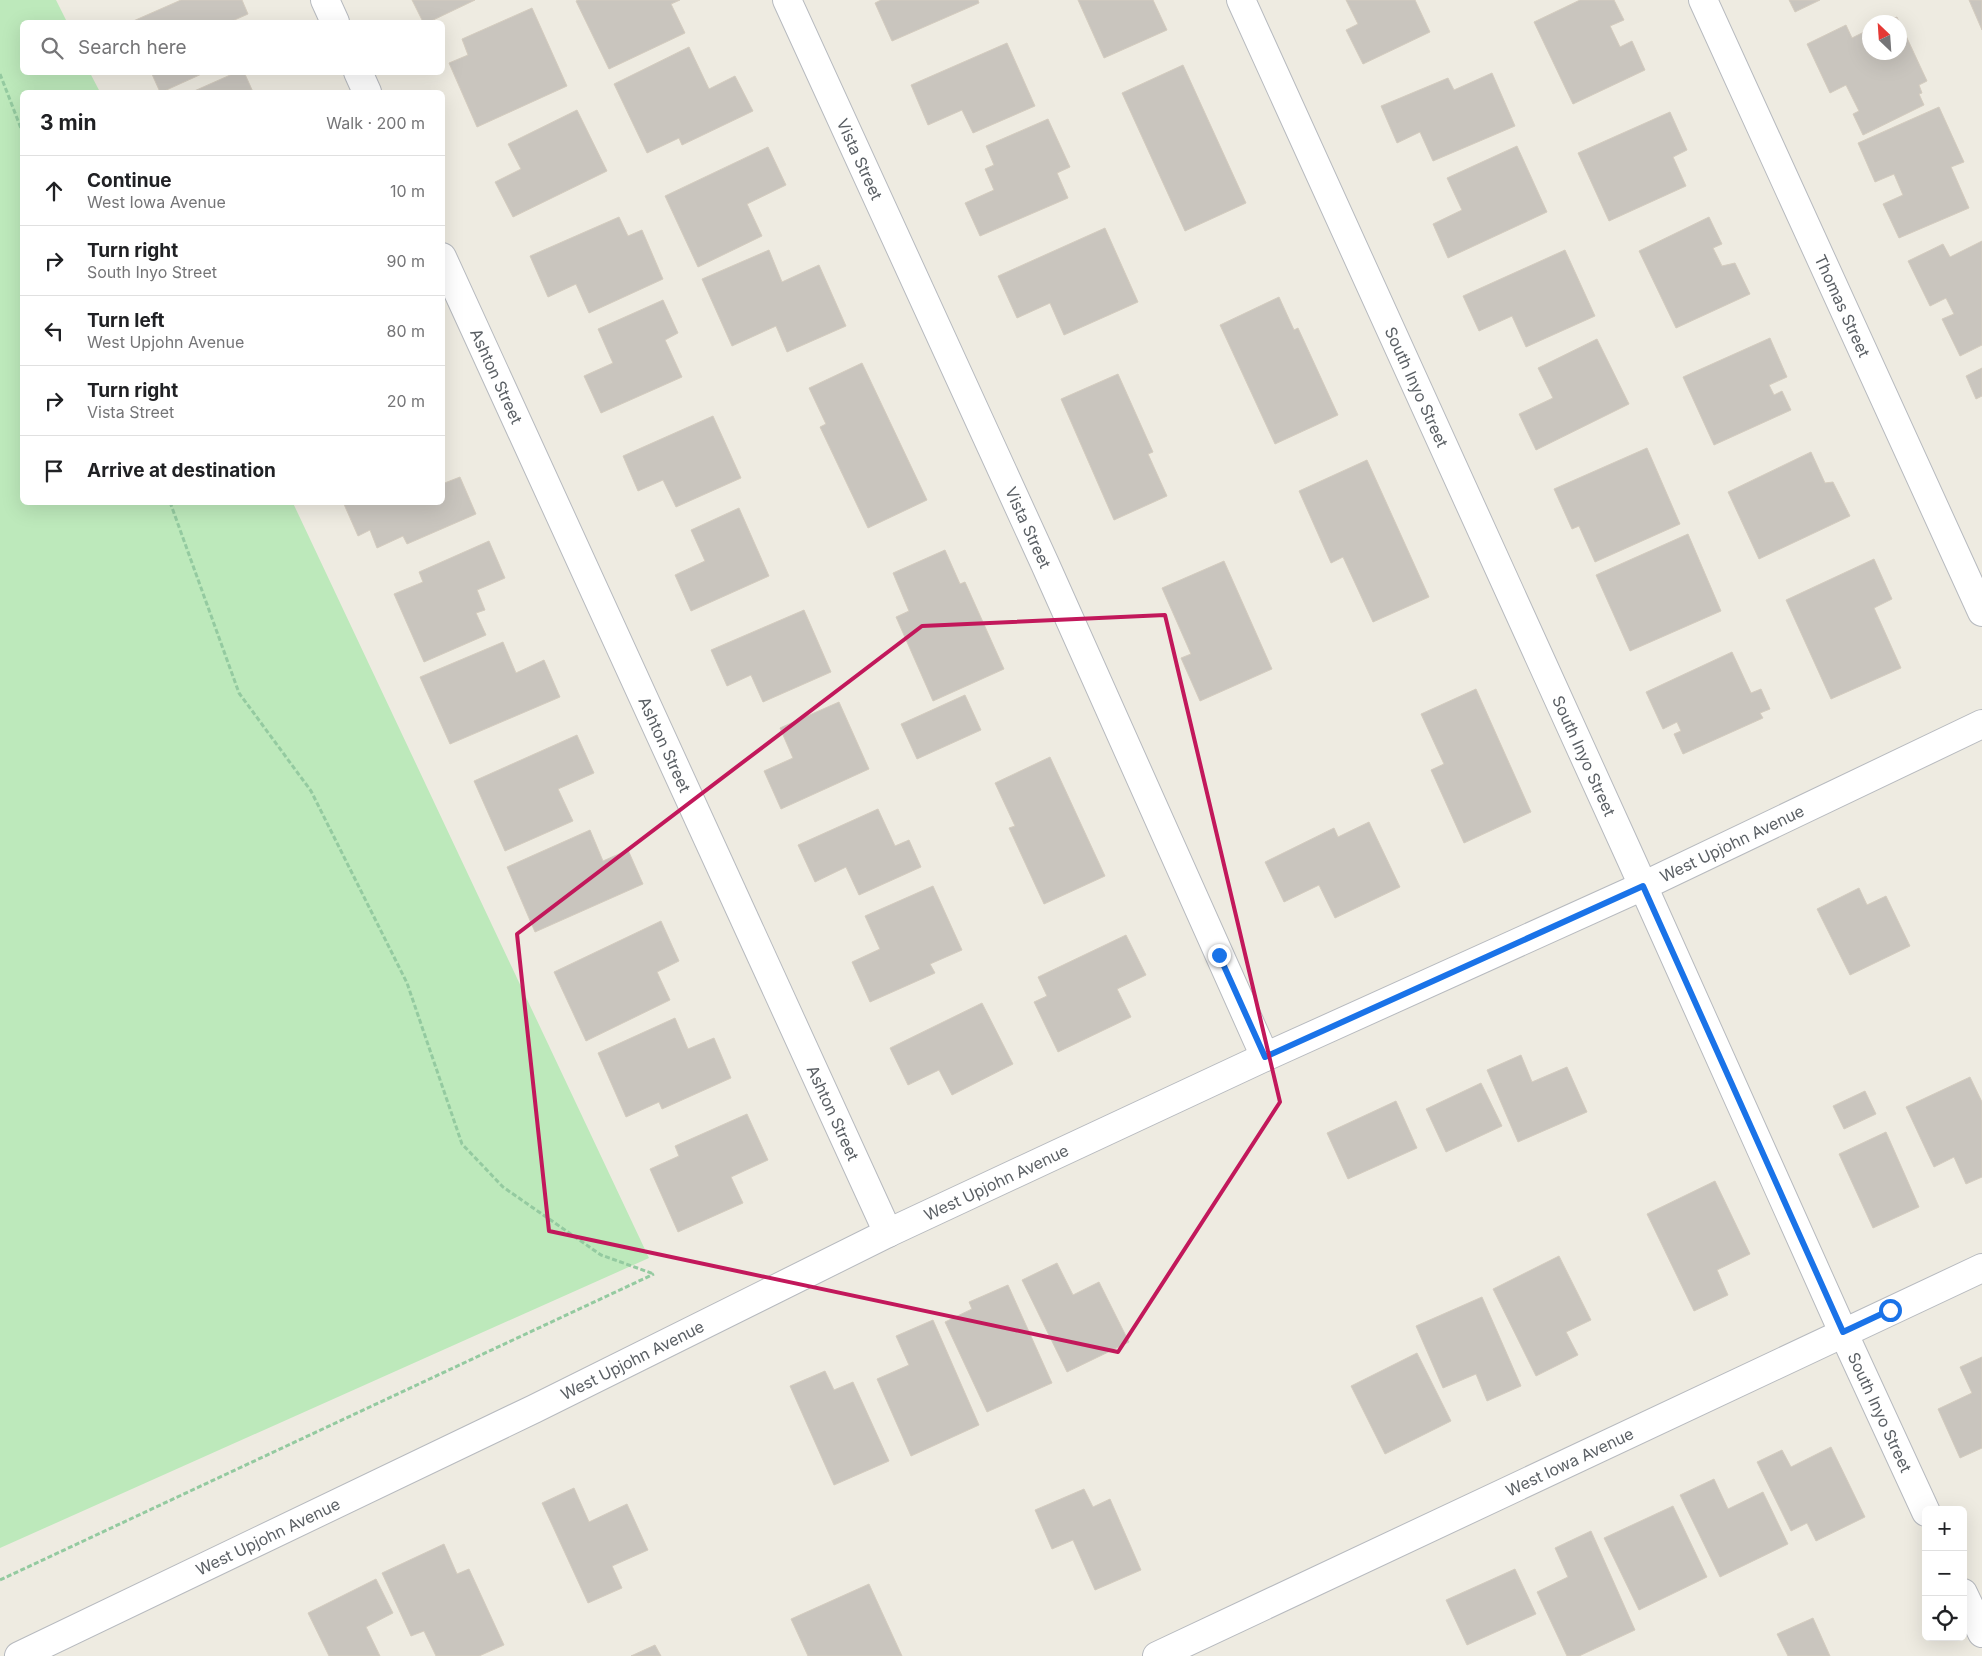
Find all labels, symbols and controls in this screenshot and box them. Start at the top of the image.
north arrow [1862,15,1907,60]
search box [20,20,445,75]
icon: search [38,34,66,62]
text: Search here [78,36,187,59]
text: 3 min [40,110,96,135]
text: Walk · 200 m [326,113,425,133]
street label: Vista Street [833,115,887,203]
text: Continue [87,169,172,192]
icon: ahead [40,177,68,205]
text: 10 m [390,181,425,201]
text: West Iowa Avenue [87,192,226,212]
text: Turn right [87,239,178,262]
icon: right [40,247,68,275]
text: 90 m [386,251,425,271]
street label: Thomas Street [1810,251,1874,360]
text: South Inyo Street [87,262,217,282]
text: Turn left [87,309,165,332]
icon: left [40,317,68,345]
text: 80 m [386,321,425,341]
street label: South Inyo Street [1381,324,1453,450]
street label: Ashton Street [466,325,527,427]
text: West Upjohn Avenue [87,332,244,352]
text: Turn right [87,379,178,402]
icon: right [40,387,68,415]
text: 20 m [387,391,425,411]
text: Vista Street [87,402,174,422]
icon: arrive [40,457,68,485]
text: Arrive at destination [87,459,276,482]
street label: Vista Street [1001,484,1056,571]
street label: South Inyo Street [1548,692,1620,819]
street label: Ashton Street [634,694,695,795]
street label: West Upjohn Avenue [1657,801,1807,886]
route end [1208,944,1231,967]
street label: Ashton Street [803,1062,864,1164]
street label: West Upjohn Avenue [921,1140,1072,1225]
route start [1879,1299,1902,1322]
street label: West Upjohn Avenue [557,1316,707,1404]
street label: South Inyo Street [1844,1349,1916,1475]
street label: West Iowa Avenue [1503,1423,1637,1501]
street label: West Upjohn Avenue [193,1494,343,1580]
map controls [1922,1506,1967,1641]
button: + [1922,1506,1967,1551]
button: − [1922,1551,1967,1596]
button: locate [1922,1596,1967,1641]

